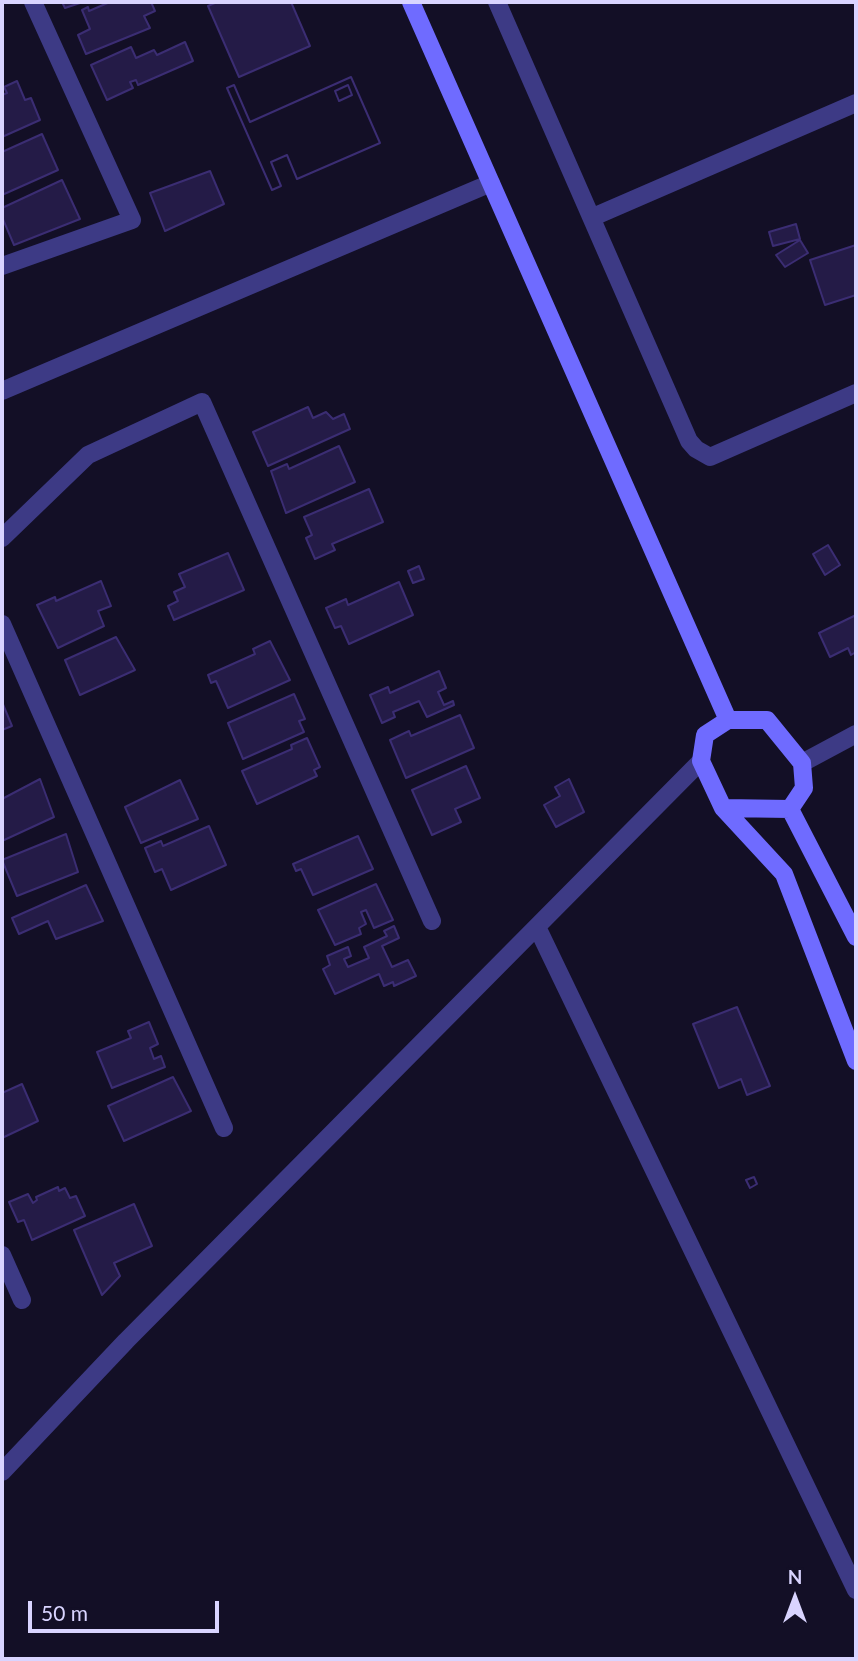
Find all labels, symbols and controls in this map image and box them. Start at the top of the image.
north arrow [760,1563,830,1633]
text: N [788,1565,802,1588]
scale bar [32,1588,222,1632]
text: 50 m [41,1600,88,1625]

